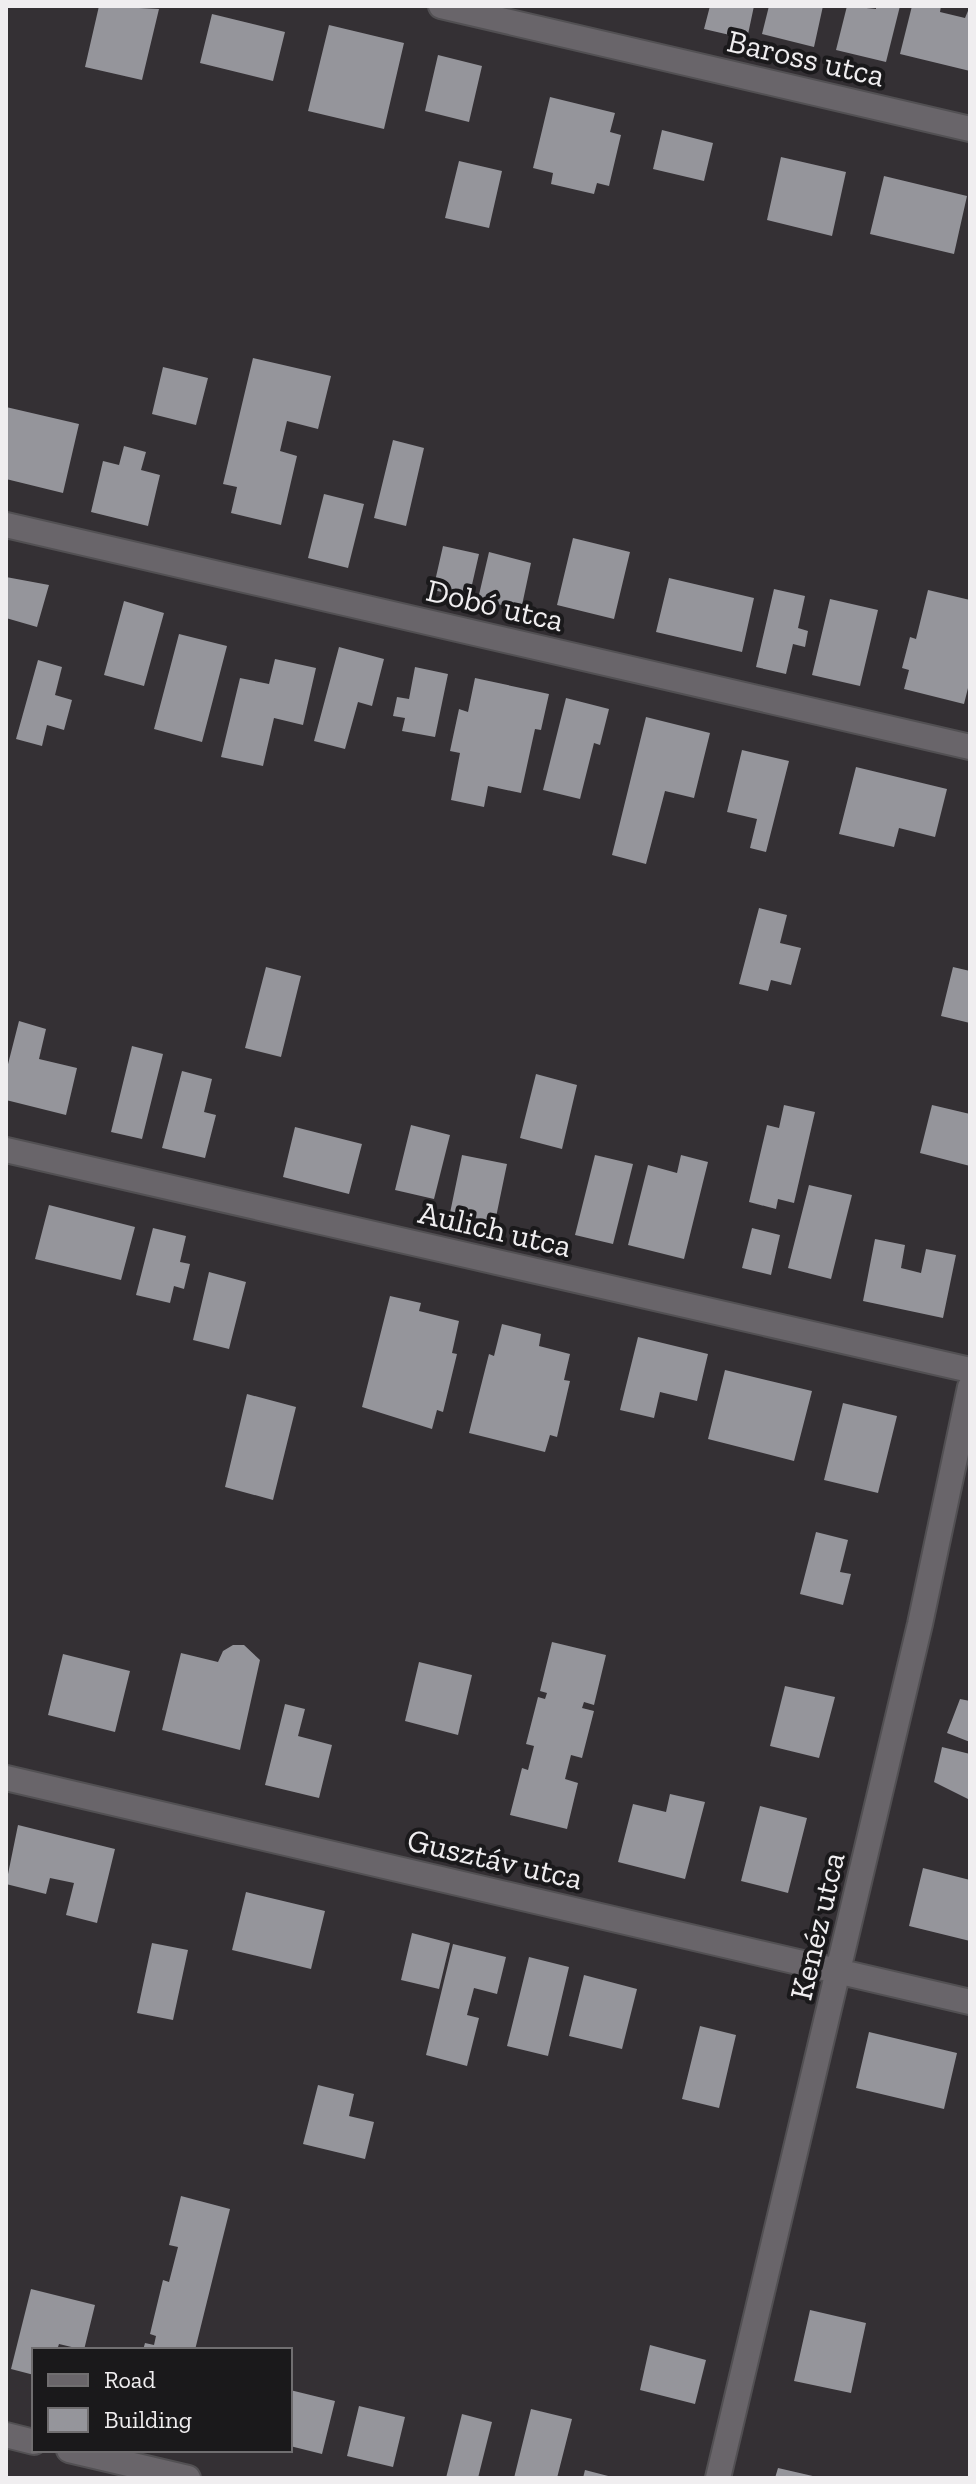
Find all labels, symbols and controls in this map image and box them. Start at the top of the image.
street label: Baross utca [724,21,888,95]
street label: Dobó utca [423,571,567,639]
street label: Aulich utca [415,1193,575,1265]
street label: Gusztáv utca [404,1820,586,1898]
street label: Kenéz utca [782,1848,852,2004]
legend [32,2348,292,2452]
text: Road [104,2365,156,2394]
text: Building [104,2405,192,2434]

